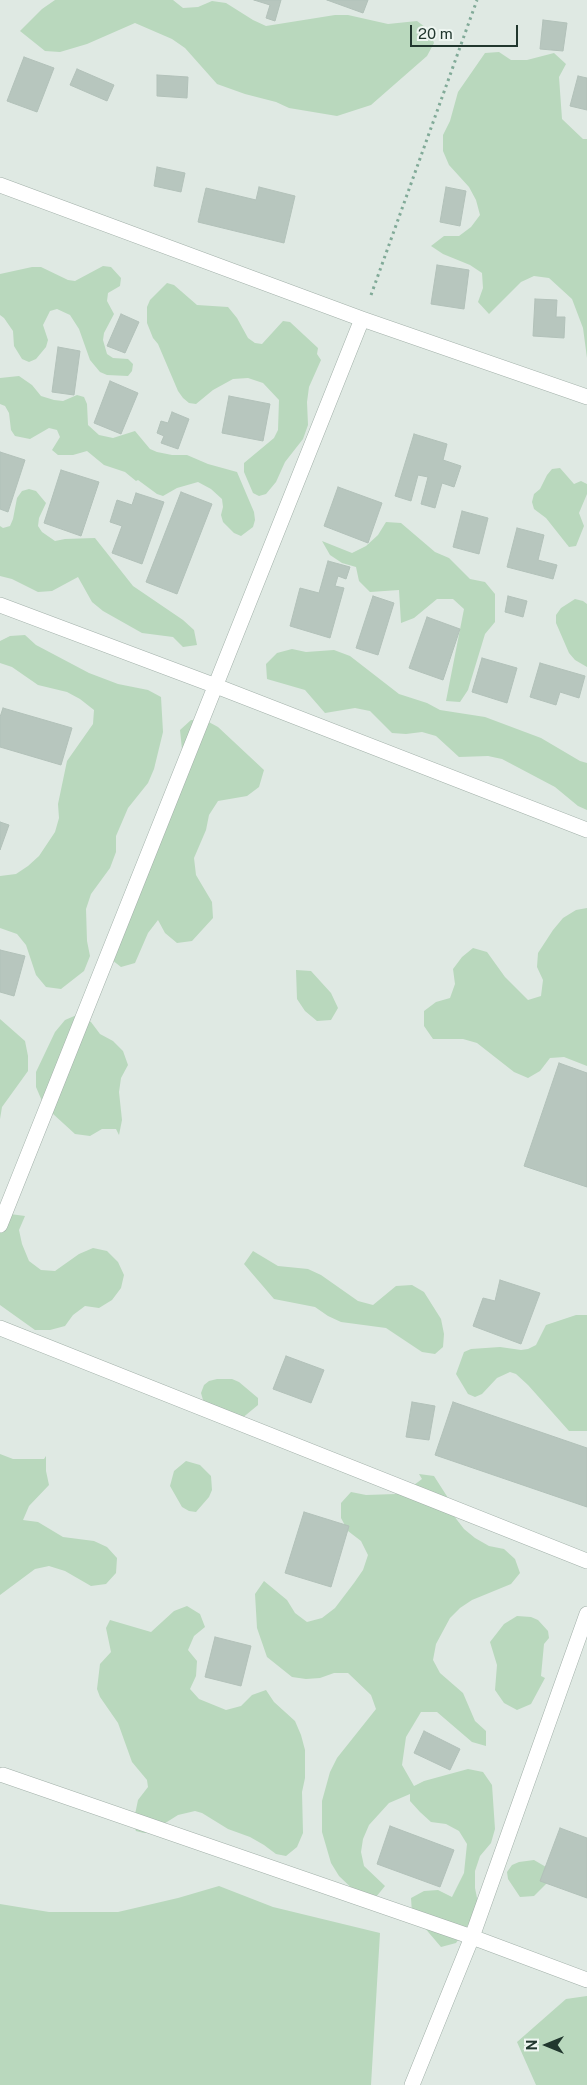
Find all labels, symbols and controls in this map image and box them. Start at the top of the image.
scale bar [412,15,520,47]
text: 20 m [418,25,453,42]
north arrow [522,2020,572,2070]
text: N [524,2040,540,2050]

